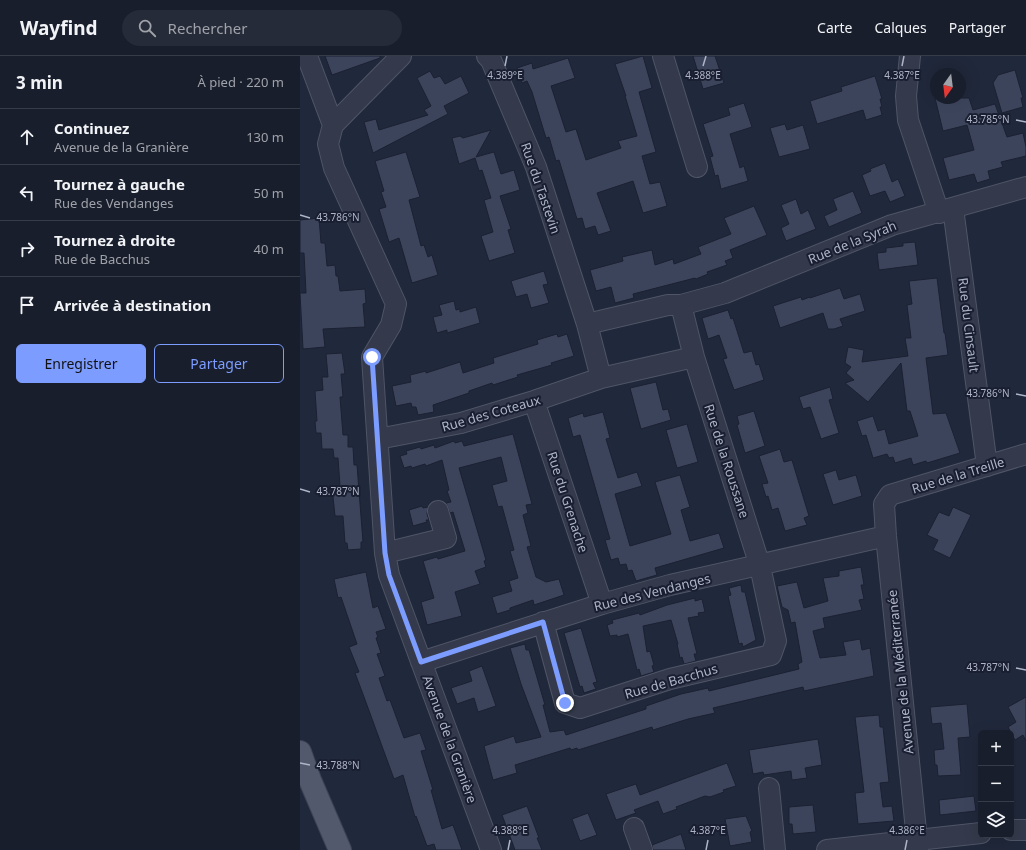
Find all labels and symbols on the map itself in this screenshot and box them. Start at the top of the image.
text: 4.389°E [487,68,523,82]
text: 4.388°E [685,68,721,82]
text: 4.387°E [884,68,920,82]
north arrow [930,68,966,104]
text: 43.785°N [966,112,1010,126]
street label: Rue du Tastevin [517,140,565,236]
text: 43.786°N [316,210,360,224]
street label: Rue de la Syrah [805,216,899,268]
street label: Rue du Cinsault [954,277,984,374]
route start [363,348,381,366]
text: 43.786°N [966,386,1010,400]
street label: Rue des Coteaux [439,390,543,436]
street label: Rue de la Roussane [700,402,754,520]
street label: Rue du Grenache [543,449,593,555]
street label: Rue de la Treille [909,452,1007,498]
text: 43.787°N [316,484,360,498]
street label: Rue des Vendanges [592,569,712,615]
street label: Avenue de la Méditerranée [882,589,918,755]
street label: Rue de Bacchus [622,659,720,703]
text: 43.787°N [966,660,1010,674]
street label: Avenue de la Granière [418,673,482,805]
route end [556,694,574,712]
text: 43.788°N [316,758,360,772]
text: 4.388°E [492,823,528,837]
text: 4.387°E [690,823,726,837]
text: 4.386°E [889,823,925,837]

